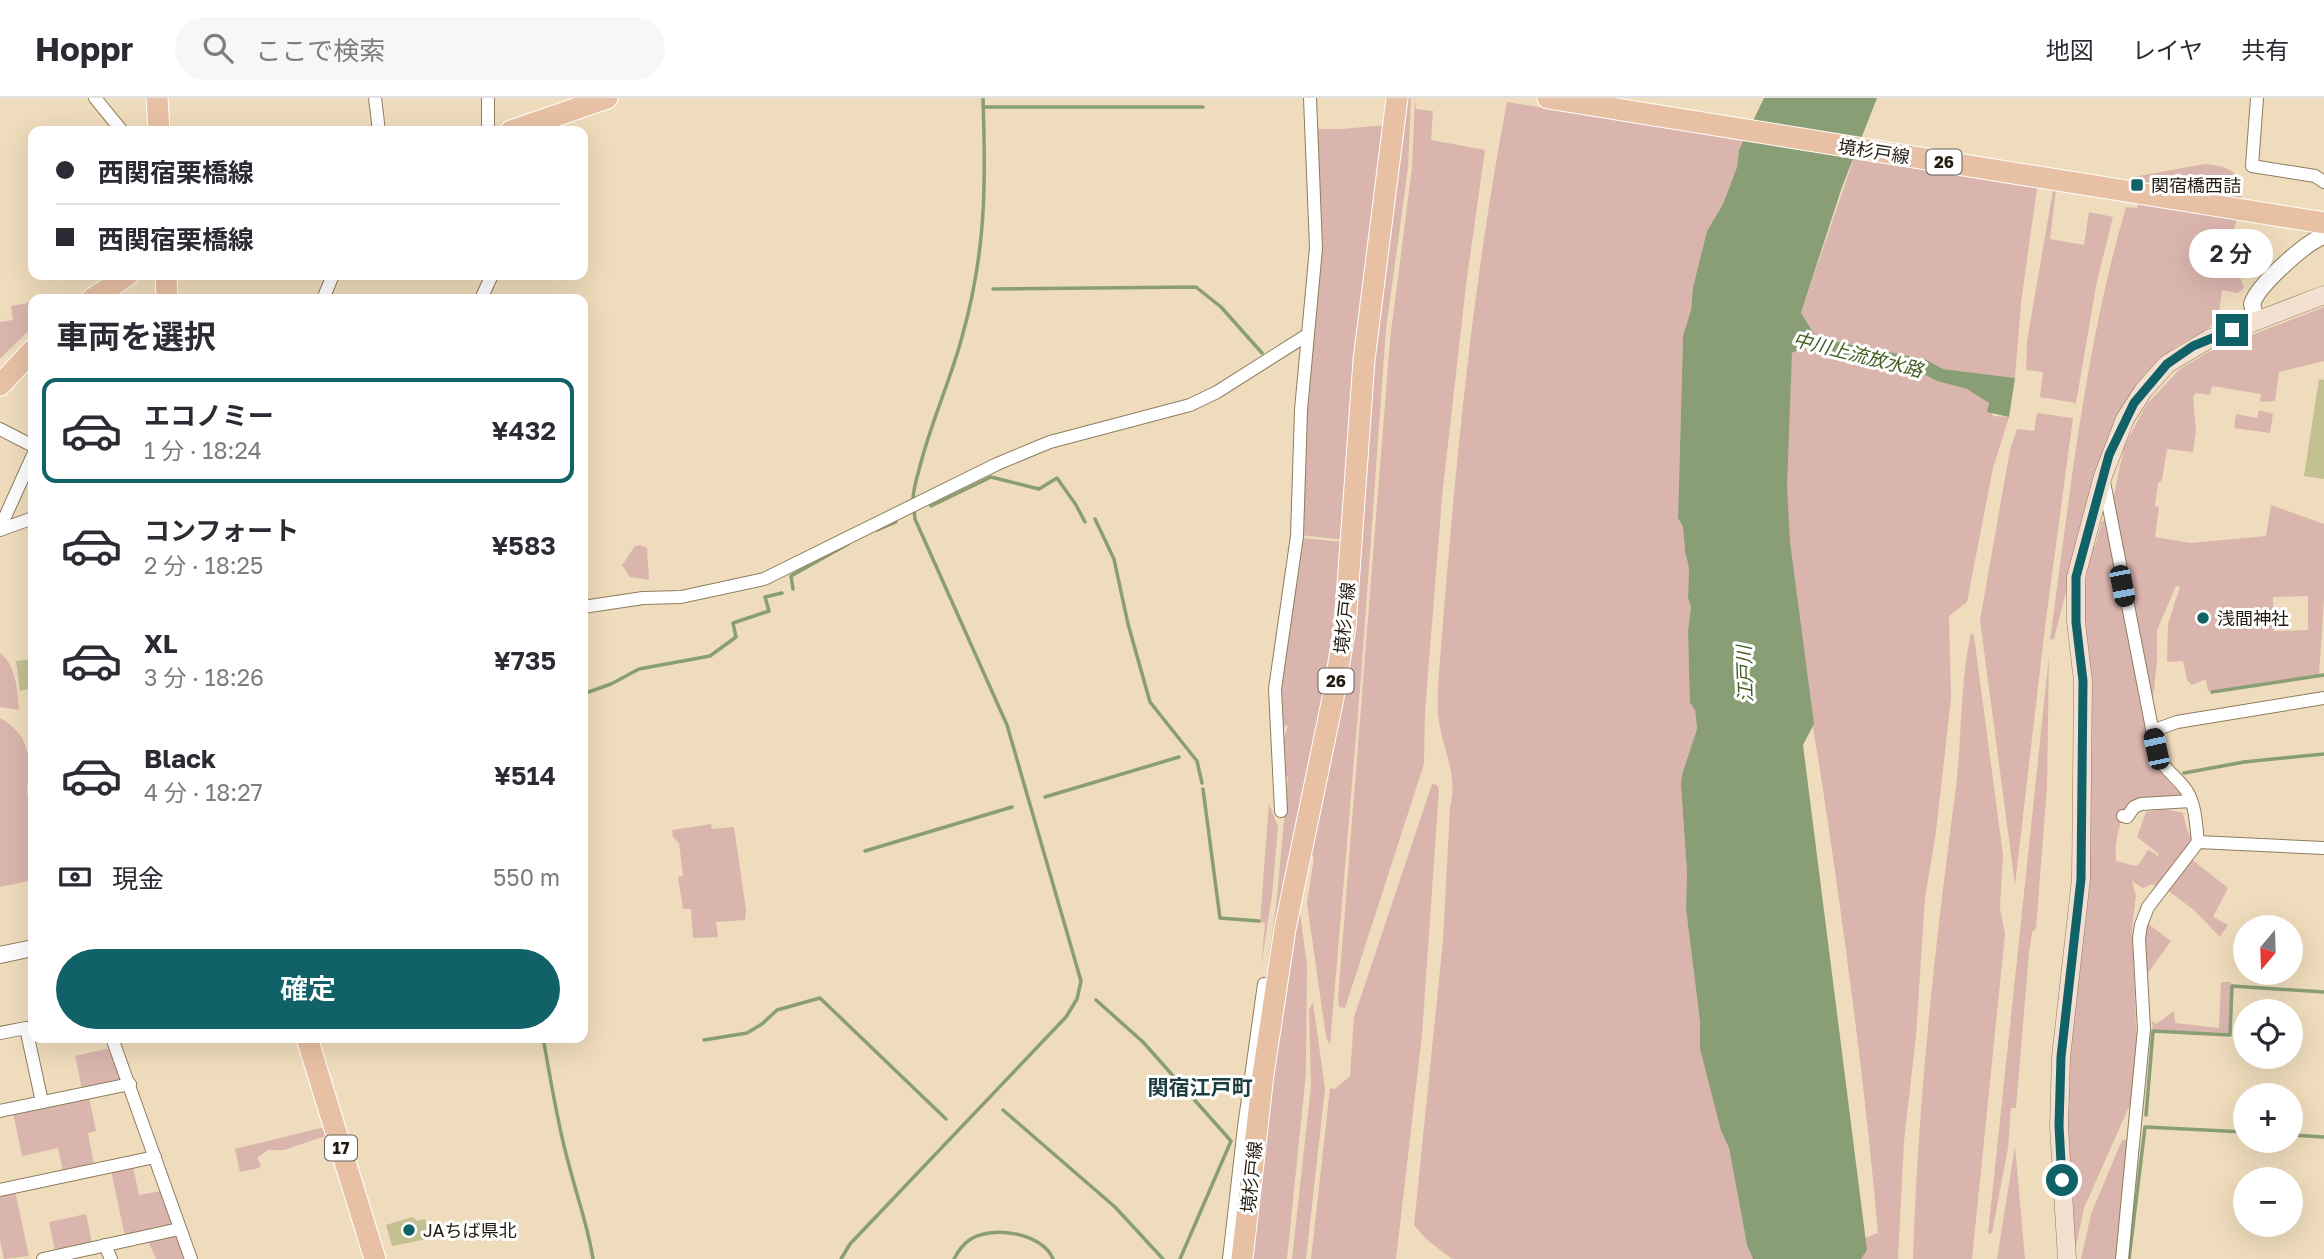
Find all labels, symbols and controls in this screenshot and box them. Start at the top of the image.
search box [175,17,665,80]
text: Hoppr [35,29,133,68]
icon: search [199,29,237,67]
text: ここで検索 [255,35,385,66]
text: 地図 [2046,35,2094,64]
text: レイヤ [2132,35,2203,64]
text: 共有 [2241,35,2289,64]
street label: 境杉戸線 [1837,135,1911,167]
road number: 26 [1926,150,1962,174]
text: 西関宿栗橋線 [98,157,254,188]
place label: 関宿橋西詰 [2151,174,2241,196]
marker: 関宿橋西詰 [2129,177,2145,193]
text: 西関宿栗橋線 [98,224,254,255]
callout: 2 分 [2190,229,2274,278]
text: 2 分 [2210,239,2252,267]
route end [2216,314,2248,346]
text: 車両を選択 [56,317,216,355]
water label: 中川上流放水路 [1791,327,1927,382]
icon: car [60,399,123,462]
text: エコノミー [144,400,274,431]
text: ¥432 [491,415,556,446]
text: 1 分 · 18:24 [144,436,262,464]
icon: car [60,514,123,577]
text: コンフォート [144,515,299,546]
text: ¥583 [491,530,556,561]
text: 2 分 · 18:25 [144,551,263,579]
car [2108,563,2137,609]
street label: 境杉戸線 [1329,581,1359,655]
place label: 浅間神社 [2217,607,2289,629]
marker: 浅間神社 [2195,610,2211,626]
text: XL [144,628,178,659]
icon: car [60,629,123,692]
water label: 江戸川 [1731,643,1756,703]
text: ¥735 [494,645,556,676]
text: 3 分 · 18:26 [144,663,264,691]
road number: 26 [1318,668,1354,694]
car [2142,726,2171,772]
text: Black [144,743,216,774]
icon: car [60,744,123,807]
text: ¥514 [494,760,556,791]
text: 4 分 · 18:27 [144,778,263,806]
icon: cash [56,858,94,896]
text: 現金 [112,863,164,894]
text: 550 m [493,863,560,891]
north arrow [2233,915,2303,985]
map controls [2233,915,2303,1237]
button: 確定 [56,949,560,1029]
button: locate [2233,999,2303,1069]
district label: 関宿江戸町 [1148,1074,1253,1100]
button: + [2233,1083,2303,1153]
road number: 17 [325,1136,357,1160]
street label: 境杉戸線 [1236,1140,1266,1214]
route start [2046,1164,2078,1196]
button: − [2233,1167,2303,1237]
place label: JAちば県北 [423,1219,517,1241]
marker: JAちば県北 [401,1222,417,1238]

